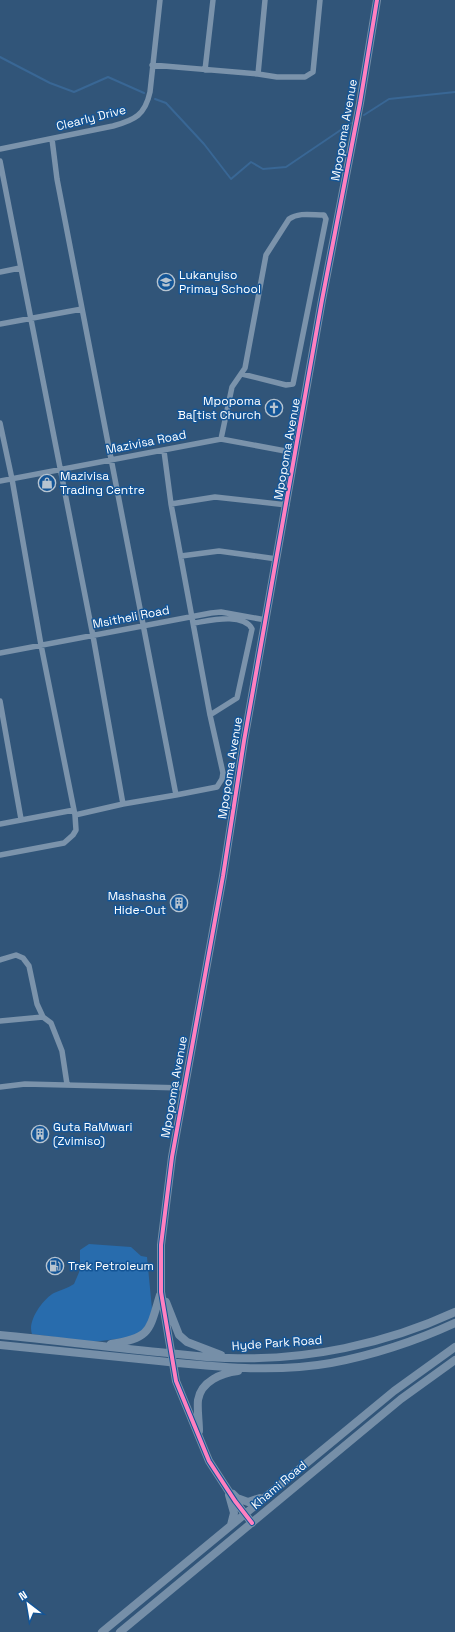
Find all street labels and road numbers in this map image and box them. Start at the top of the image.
street label: Mpopoma Avenue [327,78,361,182]
street label: Clearly Drive [54,102,128,134]
street label: Mpopoma Avenue [270,397,304,501]
street label: Mazivisa Road [104,426,188,458]
street label: Msitheli Road [91,602,171,632]
street label: Mpopoma Avenue [214,716,246,820]
street label: Mpopoma Avenue [157,1035,191,1139]
street label: Hyde Park Road [231,1332,323,1354]
street label: Khami Road [248,1457,310,1513]

